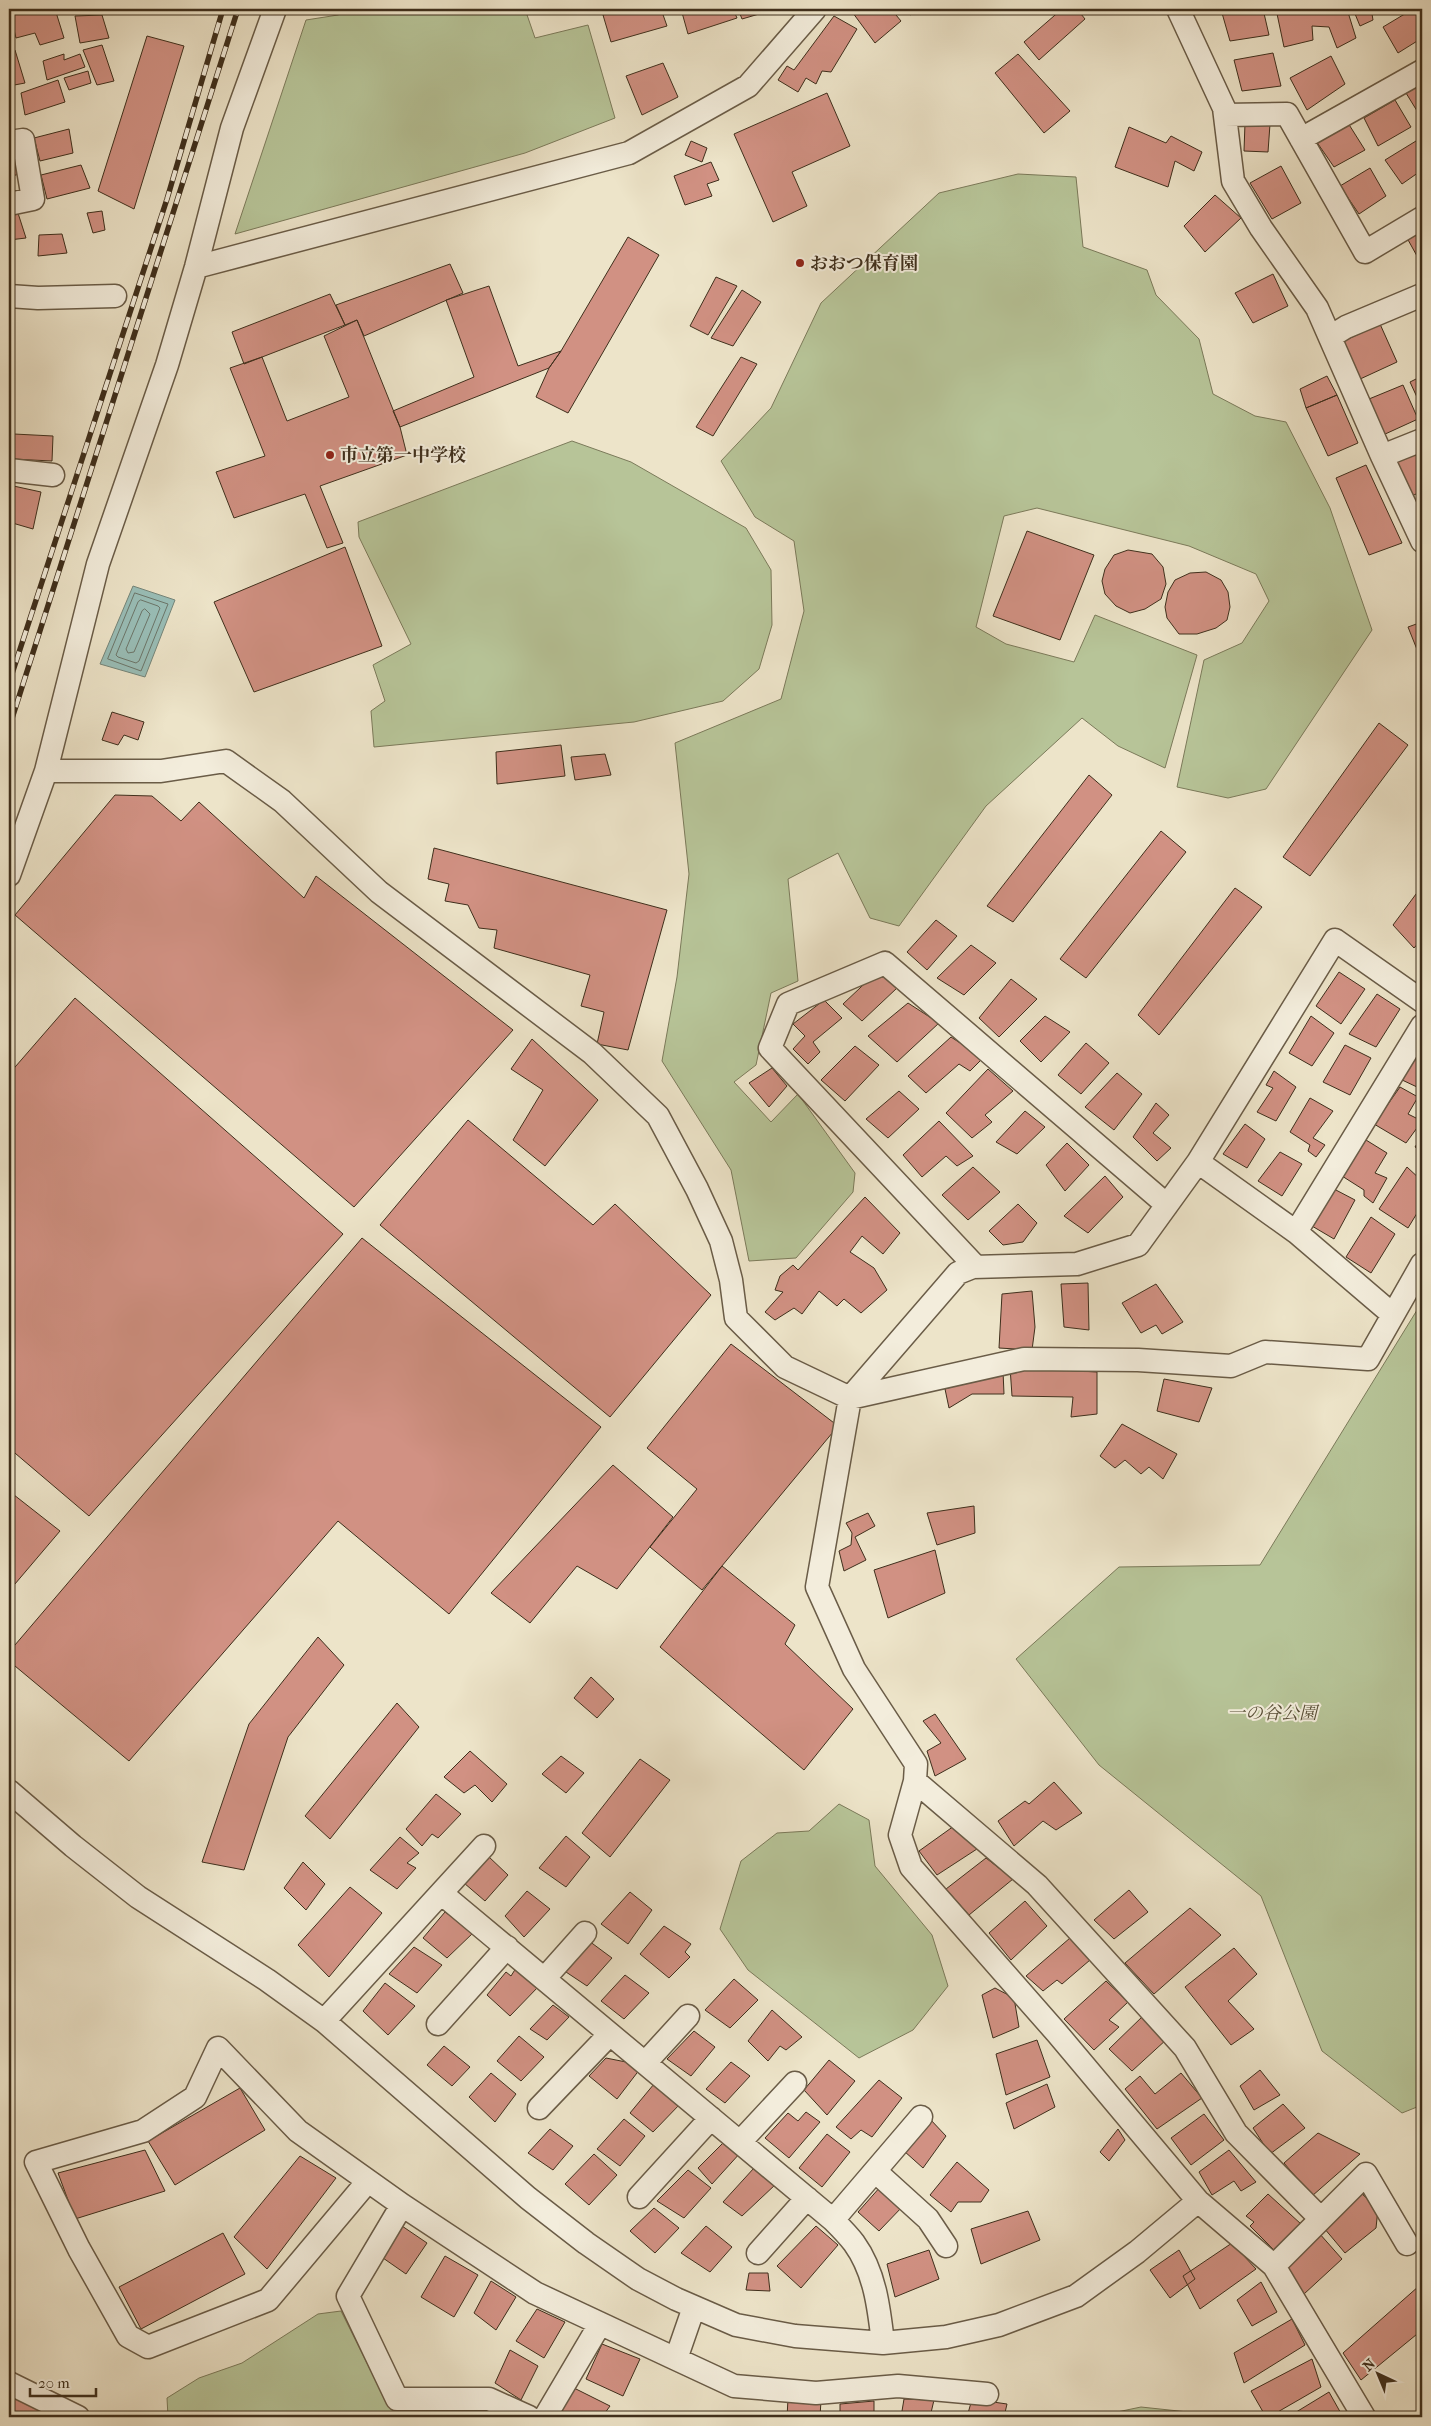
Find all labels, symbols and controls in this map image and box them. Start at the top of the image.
place label: おおつ保育園 [810,253,918,274]
marker: おおつ保育園 [794,257,806,269]
place label: 市立第一中学校 [340,445,466,466]
marker: 市立第一中学校 [324,449,336,461]
park label: 一の谷公園 [1227,1703,1320,1724]
north arrow [1354,2348,1404,2398]
text: N [1360,2355,1379,2375]
scale bar [30,2366,96,2398]
text: 20 m [38,2374,70,2392]

